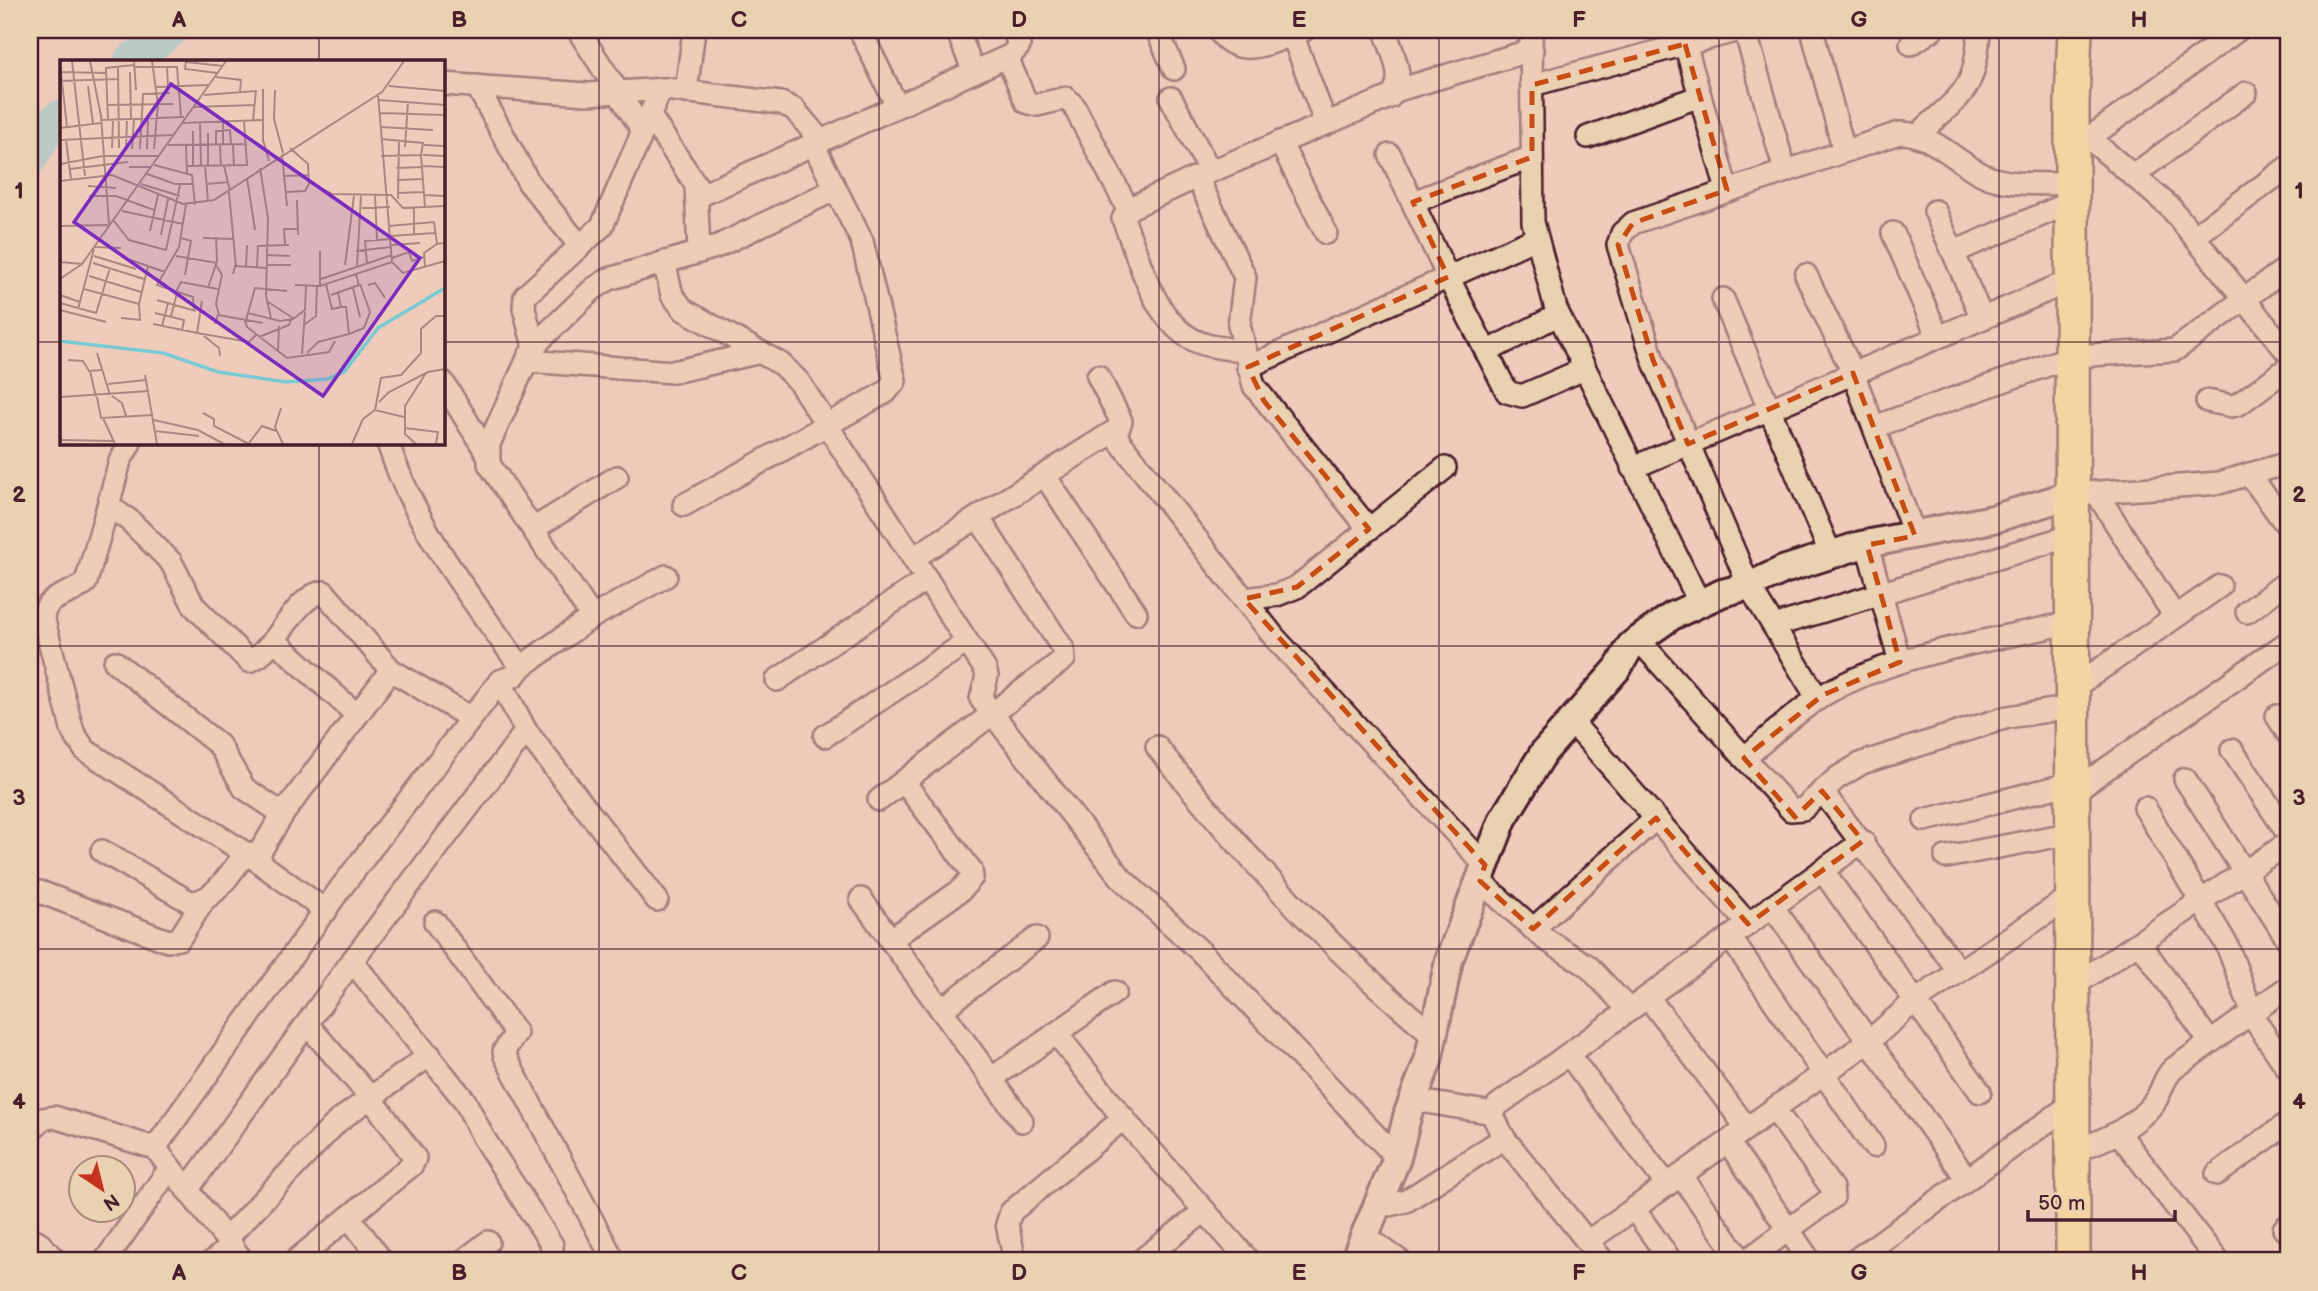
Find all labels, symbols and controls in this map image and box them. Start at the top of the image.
text: A [171,6,187,34]
text: B [451,6,467,34]
text: C [731,6,747,34]
text: D [1011,6,1027,34]
text: E [1292,6,1307,34]
text: F [1572,6,1586,34]
text: G [1851,6,1868,34]
text: H [2130,6,2148,34]
inset map [60,60,444,444]
text: 1 [14,177,24,205]
text: 1 [2294,177,2304,205]
text: 2 [12,481,26,509]
text: 2 [2292,481,2306,509]
text: 3 [12,784,26,812]
text: 3 [2292,784,2306,812]
text: 4 [12,1088,26,1116]
text: 4 [2292,1088,2306,1116]
north arrow [66,1154,136,1224]
scale bar [2028,1179,2174,1223]
text: N [98,1188,123,1215]
text: 50 m [2038,1191,2085,1216]
text: A [171,1259,187,1287]
text: B [451,1259,467,1287]
text: C [731,1259,747,1287]
text: D [1011,1259,1027,1287]
text: E [1292,1259,1307,1287]
text: F [1572,1259,1586,1287]
text: G [1851,1259,1868,1287]
text: H [2130,1259,2148,1287]

